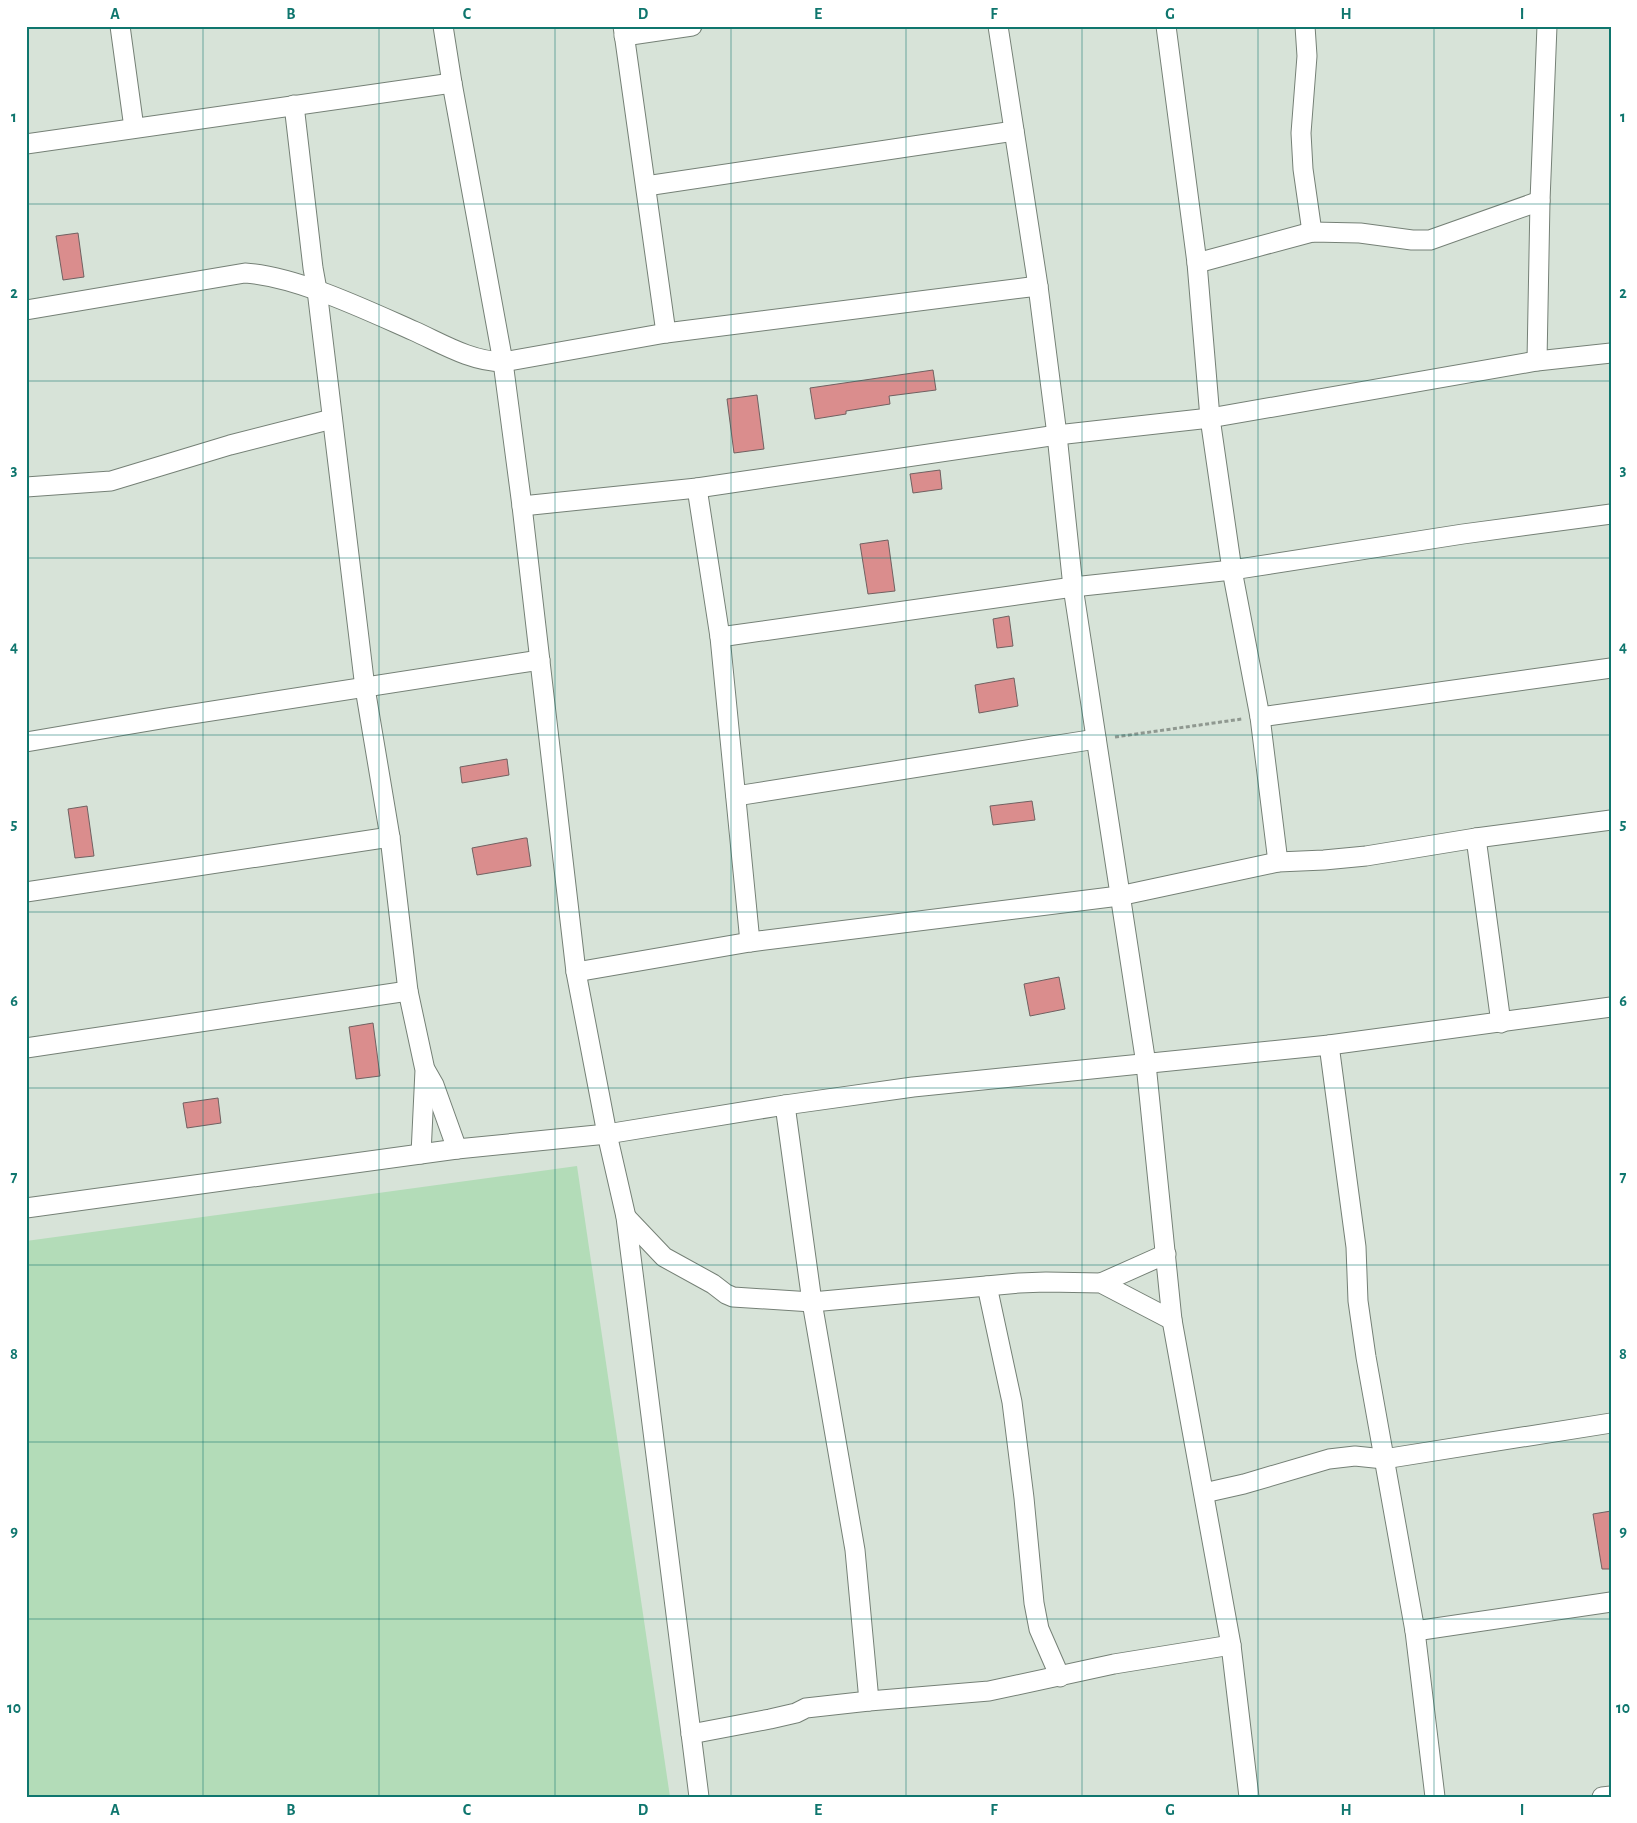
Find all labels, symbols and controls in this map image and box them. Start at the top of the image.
text: A [110,6,120,22]
text: B [286,6,296,22]
text: C [463,6,472,22]
text: D [638,6,649,22]
text: E [814,6,822,22]
text: F [990,6,998,22]
text: G [1165,6,1175,22]
text: H [1340,6,1352,22]
text: I [1520,6,1524,22]
text: 1 [11,109,17,125]
text: 1 [1620,109,1626,125]
text: 2 [10,285,18,301]
text: 2 [1619,285,1627,301]
text: 3 [11,462,18,478]
text: 3 [1620,462,1627,478]
text: 4 [10,639,18,655]
text: 4 [1619,639,1627,655]
text: 5 [11,816,18,832]
text: 5 [1620,816,1627,832]
text: 6 [10,993,18,1009]
text: 6 [1619,993,1627,1009]
text: 7 [11,1169,18,1185]
text: 7 [1620,1169,1627,1185]
text: 8 [10,1346,18,1362]
text: 8 [1619,1346,1627,1362]
text: 9 [10,1523,18,1539]
text: 9 [1619,1523,1627,1539]
text: 10 [7,1700,21,1716]
text: 10 [1616,1700,1630,1716]
text: A [110,1802,120,1818]
text: B [286,1802,296,1818]
text: C [463,1802,472,1818]
text: D [638,1802,649,1818]
text: E [814,1802,822,1818]
text: F [990,1802,998,1818]
text: G [1165,1802,1175,1818]
text: H [1340,1802,1352,1818]
text: I [1520,1802,1524,1818]

